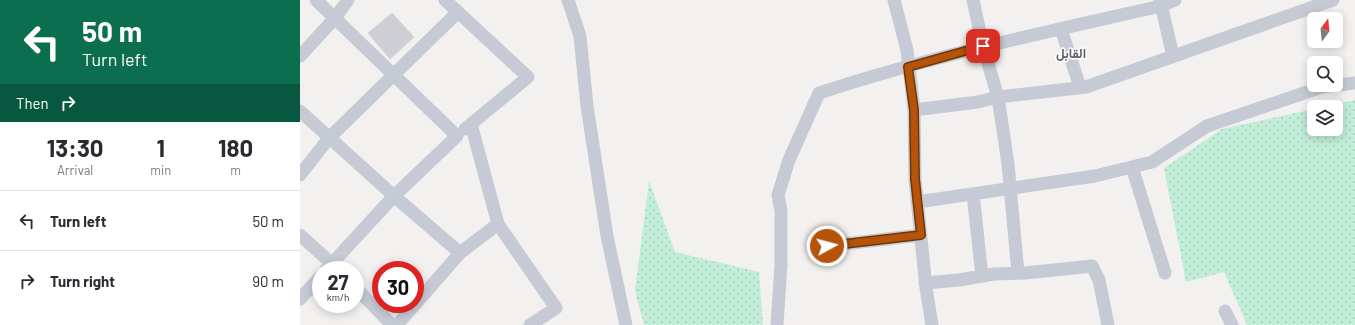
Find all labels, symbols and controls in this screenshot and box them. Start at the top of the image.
north arrow [1307,12,1343,48]
map controls [1307,12,1343,136]
text: 50 m [82,14,142,48]
icon: left [16,16,68,68]
pin [966,29,1000,63]
icon: arrive [972,35,994,57]
district label: القابل [1056,45,1086,61]
text: Turn left [82,48,148,70]
button: search [1307,56,1343,92]
icon: right [57,92,79,114]
text: Then [16,94,49,112]
button: layers [1307,100,1343,136]
text: 13:30 [47,133,104,162]
text: 1 [157,133,165,162]
text: 180 [218,133,253,162]
text: Arrival [57,162,93,178]
text: min [150,162,171,178]
text: m [230,162,241,178]
icon: left [16,210,38,232]
text: Turn left [50,212,106,230]
text: 50 m [252,212,284,230]
position arrow [806,225,848,267]
speed limit sign: 30 [372,261,424,313]
icon: right [16,270,38,292]
text: 27 [327,270,349,294]
text: Turn right [50,272,115,290]
text: 90 m [252,272,284,290]
text: km/h [327,291,349,303]

